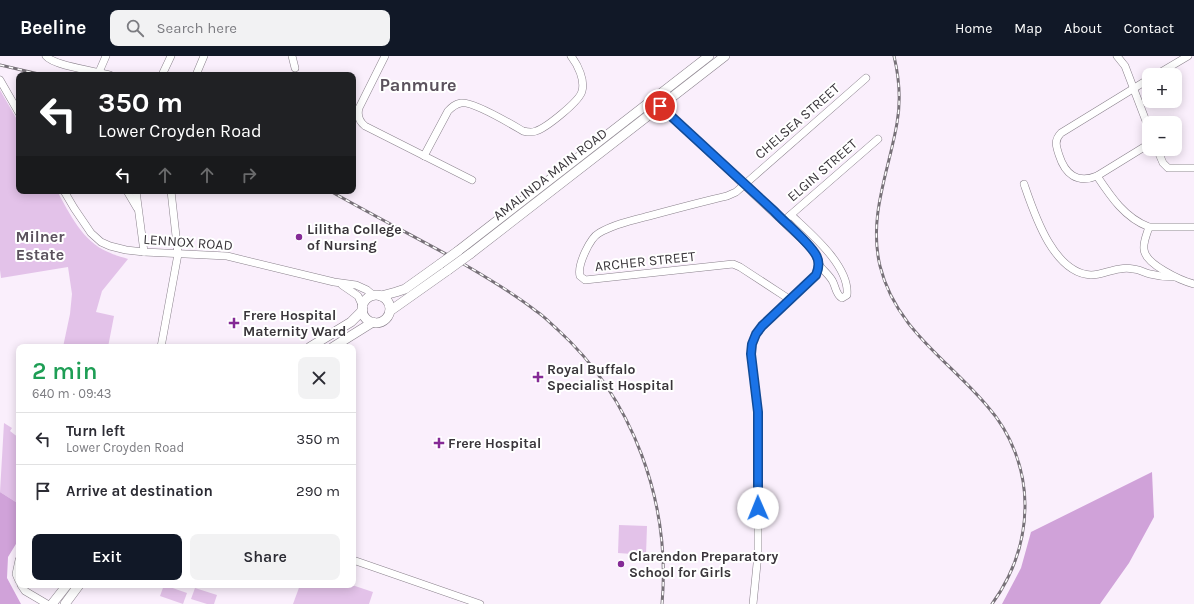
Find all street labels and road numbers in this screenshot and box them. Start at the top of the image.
street label: CHELSEA STREET [751,80,843,163]
street label: AMALINDA MAIN ROAD [490,125,611,224]
street label: ELGIN STREET [784,135,861,205]
street label: LENNOX ROAD [143,231,233,254]
street label: ARCHER STREET [594,248,696,275]

